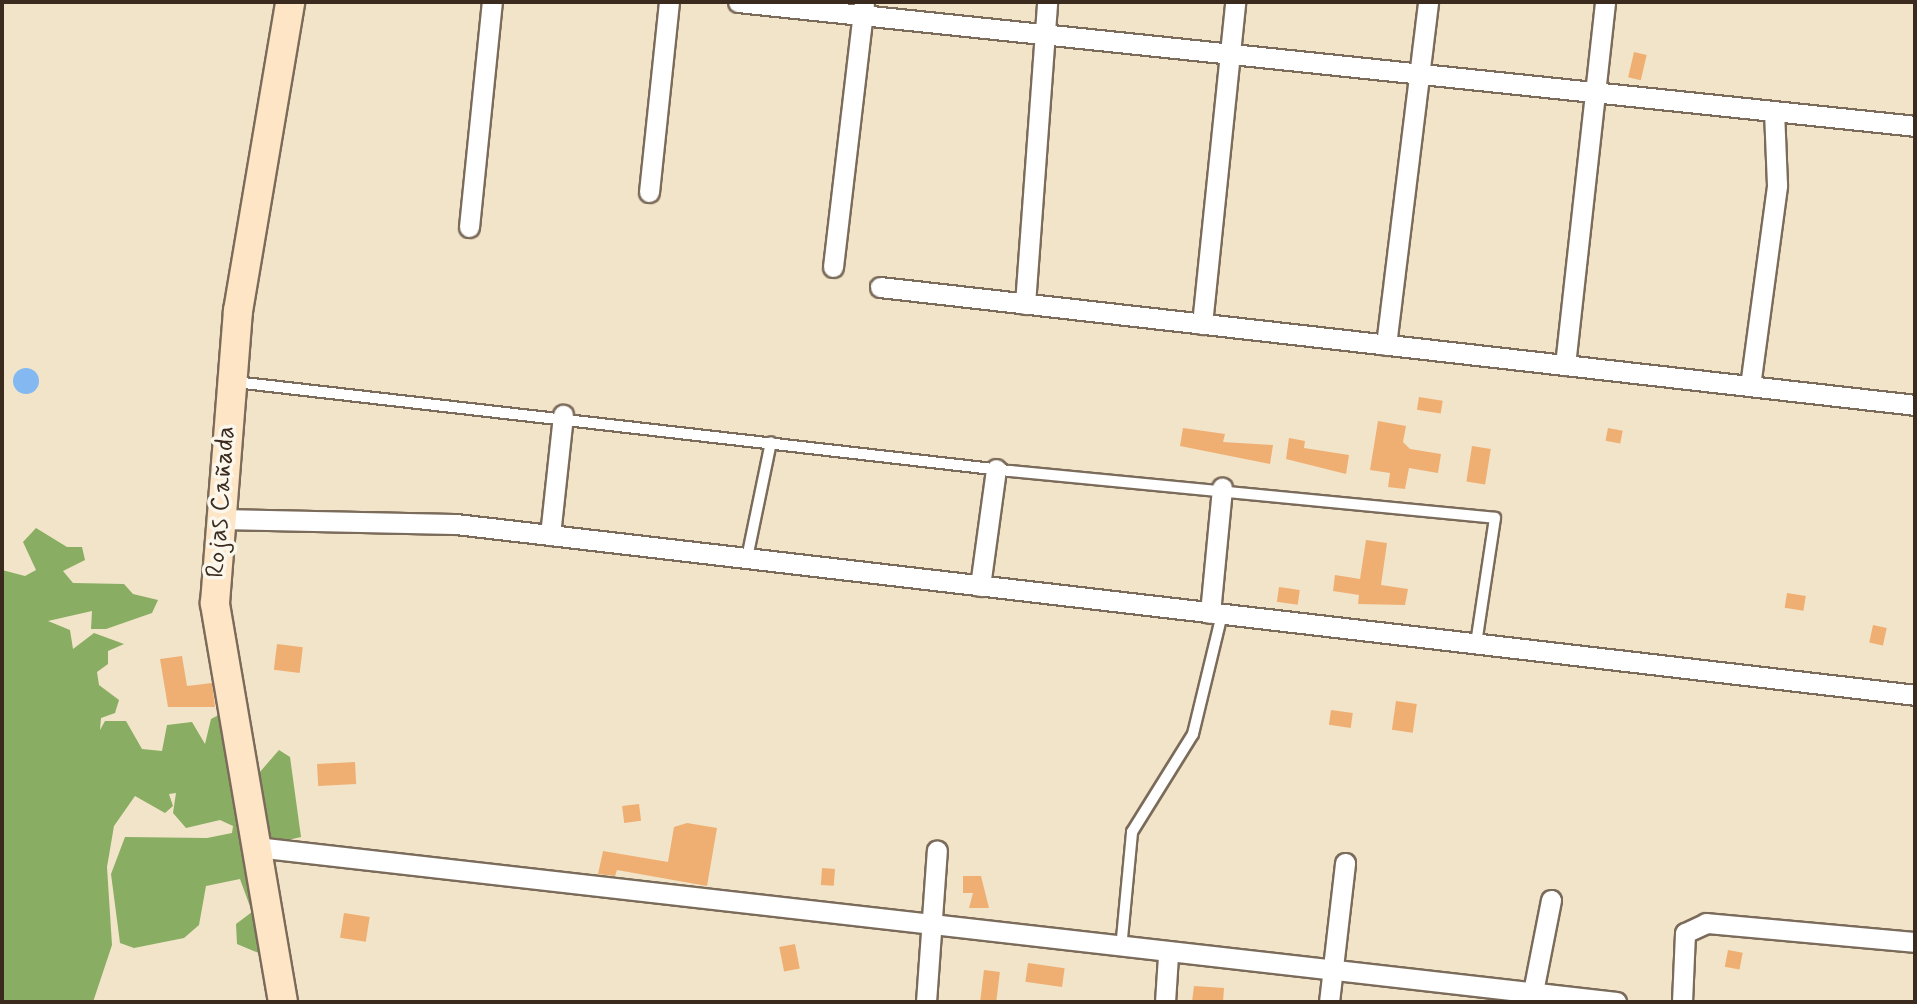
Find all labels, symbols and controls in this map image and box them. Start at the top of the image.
street label: Rojas Cañada [201,426,243,578]

